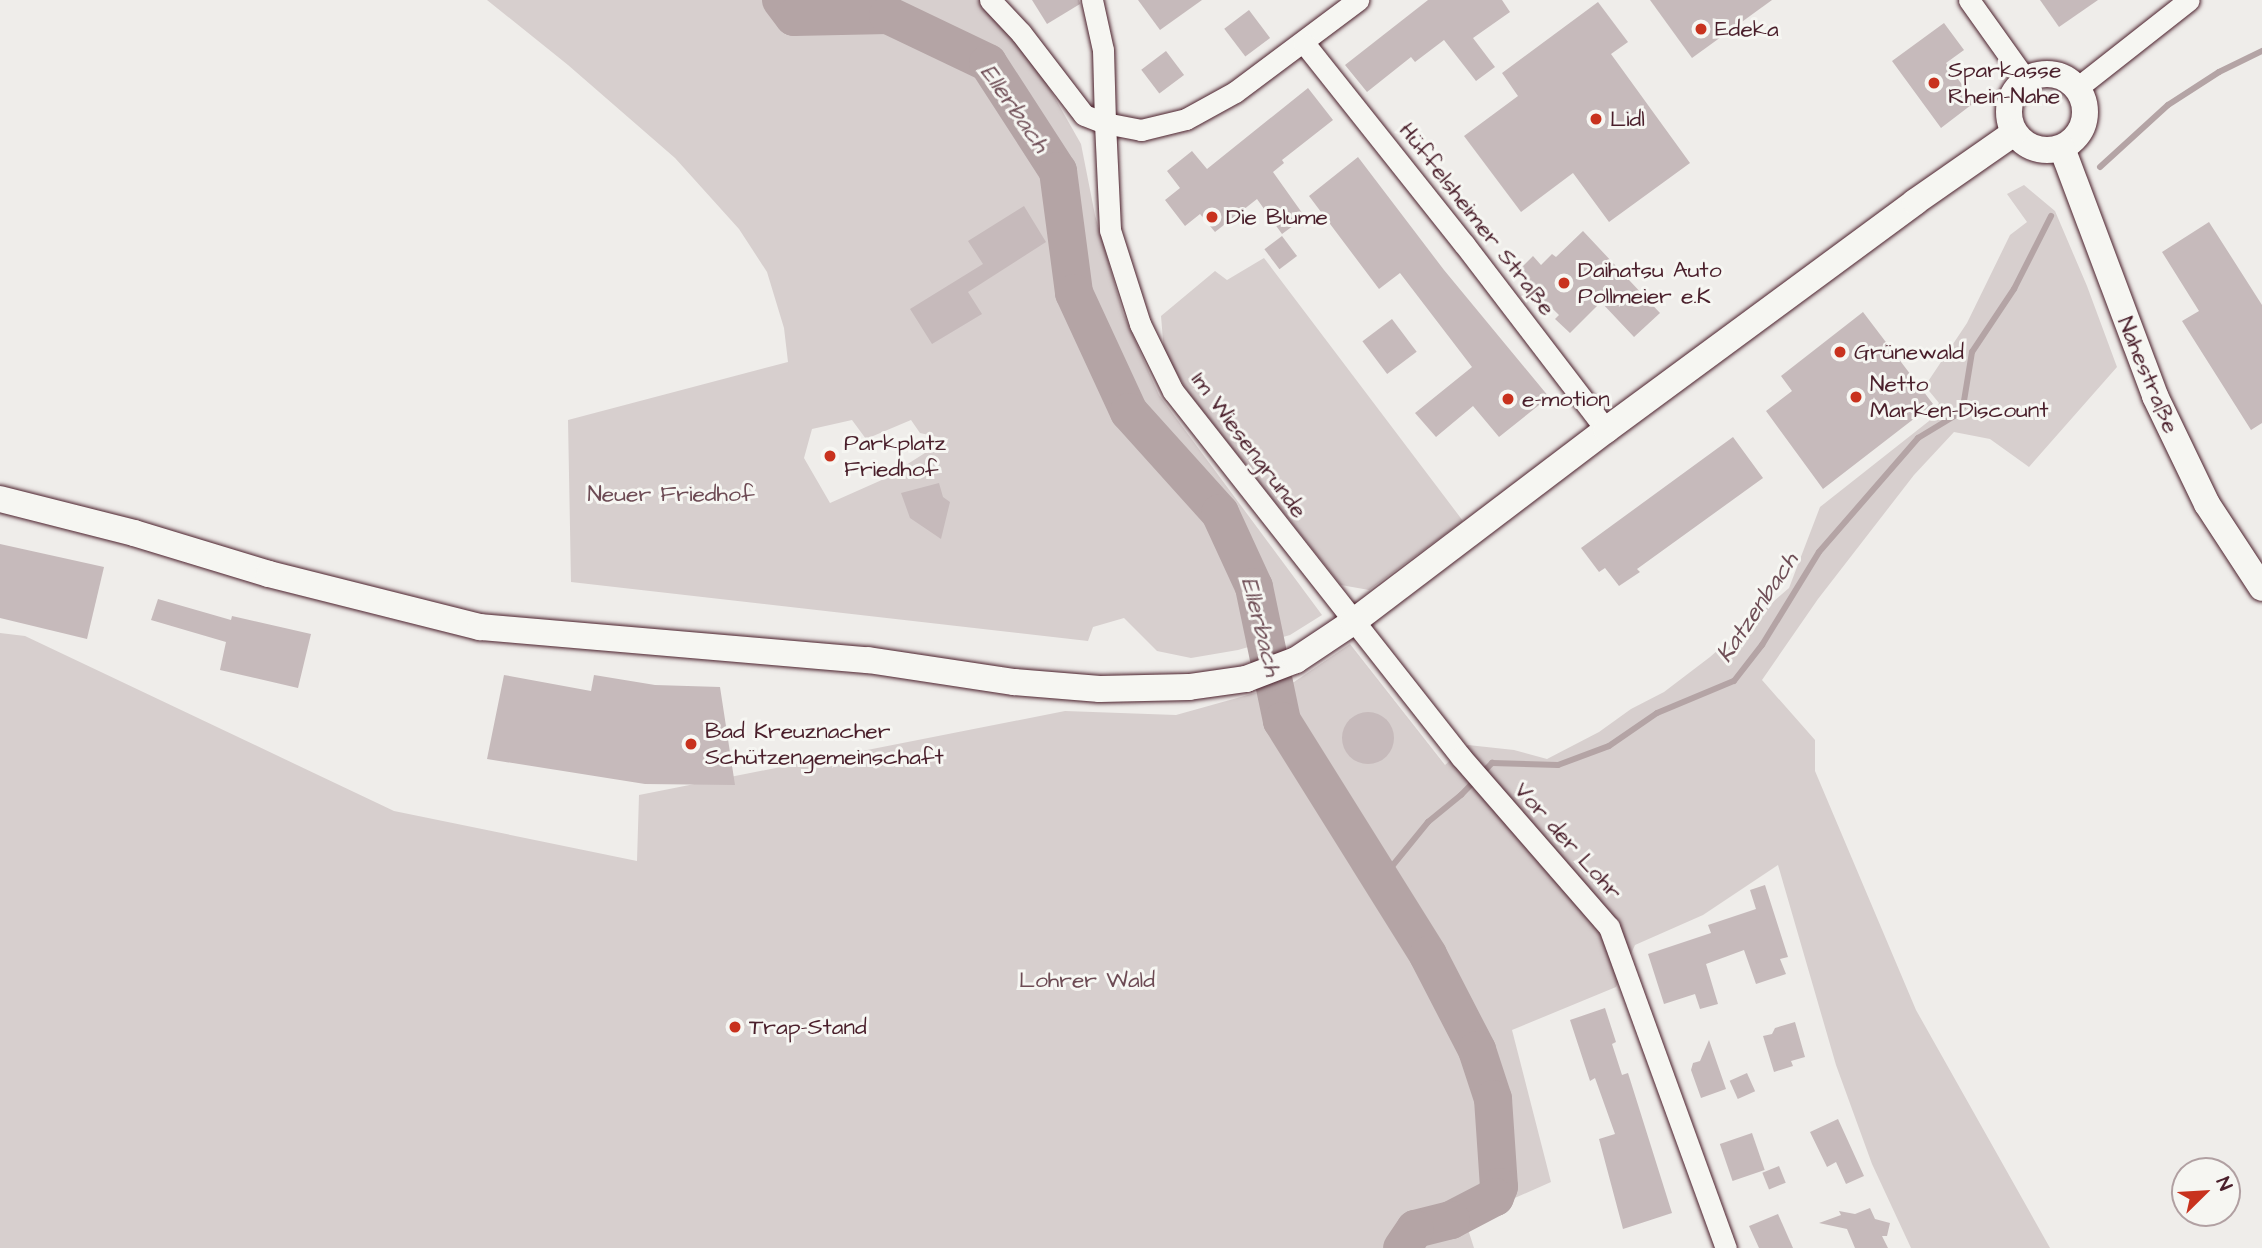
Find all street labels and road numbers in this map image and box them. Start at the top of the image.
street label: Hüffelsheimer Straße [1393,117,1561,321]
street label: Nahestraße [2111,313,2185,437]
street label: Im Wiesengrunde [1185,367,1313,523]
street label: Vor der Lohr [1508,777,1628,905]

